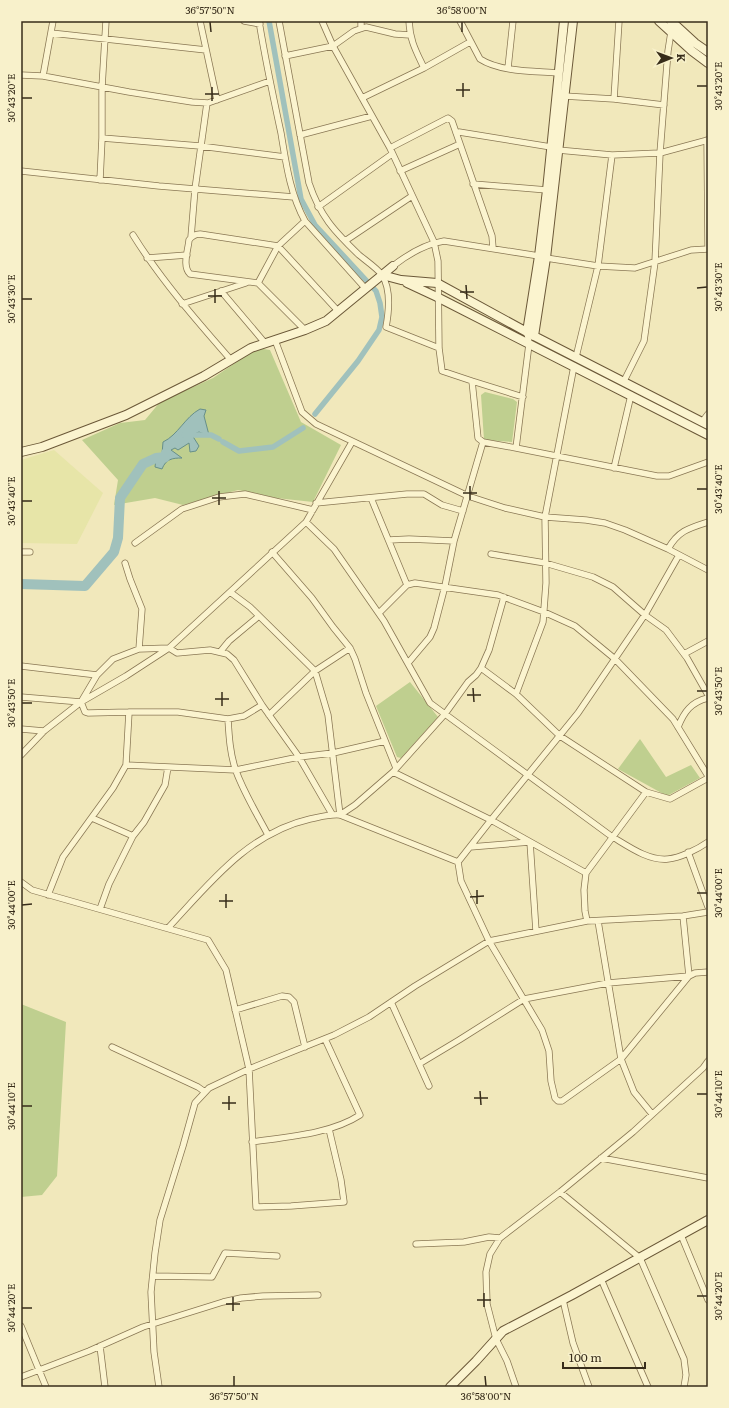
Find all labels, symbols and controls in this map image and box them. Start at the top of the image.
text: 36°57'50"N [185,2,235,17]
text: 36°58'00"N [437,2,487,17]
north arrow [651,38,691,78]
text: K [674,53,690,63]
text: 30°43'20"E [710,62,725,110]
text: 30°43'20"E [3,74,18,122]
text: 30°43'30"E [710,262,725,312]
text: 30°43'30"E [3,274,18,324]
text: 30°43'40"E [710,464,725,514]
text: 30°43'40"E [3,476,18,526]
text: 30°43'50"E [710,667,725,715]
text: 30°43'50"E [3,679,18,727]
text: 30°44'00"E [710,868,725,918]
text: 30°44'00"E [3,880,18,930]
text: 30°44'10"E [710,1070,725,1118]
text: 30°44'10"E [3,1082,18,1130]
text: 30°44'20"E [710,1272,725,1320]
text: 30°44'20"E [3,1284,18,1332]
scale bar [563,1344,645,1370]
text: 100 m [569,1348,602,1366]
text: 36°57'50"N [209,1388,259,1403]
text: 36°58'00"N [461,1388,511,1403]

